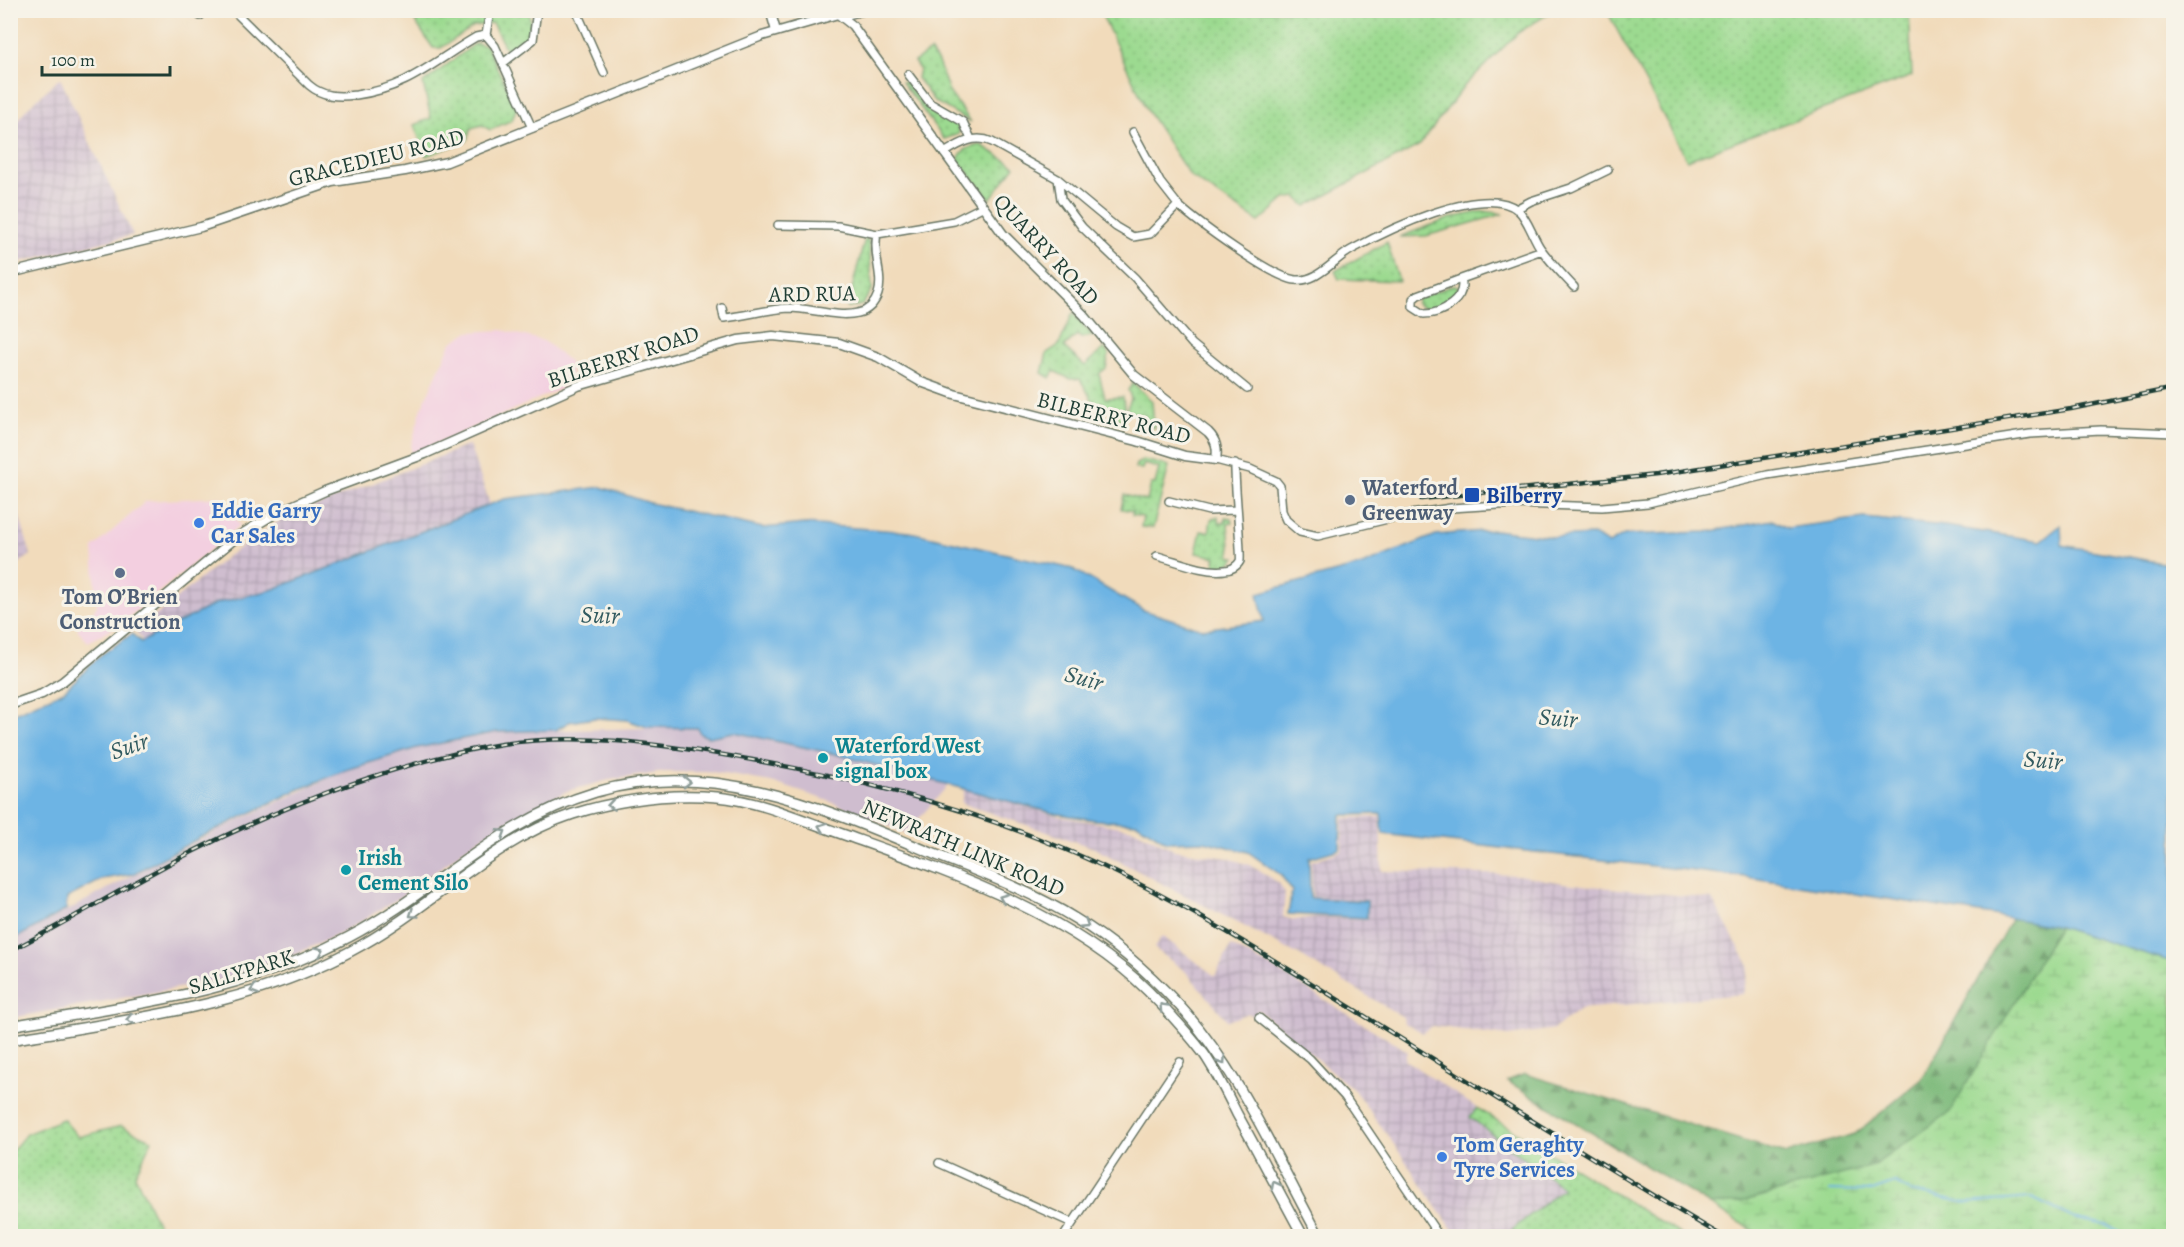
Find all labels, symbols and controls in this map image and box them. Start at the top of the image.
scale bar [42,39,170,77]
text: 100 m [51,48,95,72]
street label: GRACEDIEU ROAD [285,122,467,194]
street label: QUARRY ROAD [987,187,1106,312]
street label: ARD RUA [767,278,857,310]
street label: BILBERRY ROAD [544,318,703,396]
street label: BILBERRY ROAD [1034,384,1194,452]
place label: Waterford Greenway [1361,473,1458,528]
place label: Bilberry [1486,481,1563,511]
marker: Bilberry [1463,486,1481,504]
marker: Waterford Greenway [1343,493,1357,507]
place label: Eddie Garry Car Sales [211,496,322,551]
marker: Eddie Garry Car Sales [192,516,206,530]
marker: Tom O’Brien Construction [113,566,127,580]
place label: Tom O’Brien Construction [59,582,181,637]
water label: Suir [580,598,620,632]
water label: Suir [1061,657,1108,699]
water label: Suir [1537,700,1579,736]
water label: Suir [106,724,153,767]
place label: Waterford West signal box [834,731,982,786]
water label: Suir [2022,742,2064,778]
marker: Waterford West signal box [816,751,830,765]
one-way arrow [683,776,692,788]
street label: NEWRATH LINK ROAD [858,792,1069,904]
one-way arrow [606,798,615,810]
one-way arrow [817,821,827,834]
one-way arrow [496,829,506,841]
place label: Irish Cement Silo [358,843,469,898]
marker: Irish Cement Silo [339,863,353,877]
one-way arrow [998,893,1009,905]
one-way arrow [409,907,420,918]
one-way arrow [1079,917,1089,929]
street label: SALLYPARK [185,942,298,1002]
one-way arrow [314,946,325,958]
one-way arrow [249,983,260,995]
one-way arrow [1159,1003,1170,1014]
one-way arrow [125,1012,135,1025]
one-way arrow [1215,1054,1226,1065]
place label: Tom Geraghty Tyre Services [1454,1130,1584,1185]
marker: Tom Geraghty Tyre Services [1435,1150,1449,1164]
one-way arrow [1271,1181,1282,1191]

